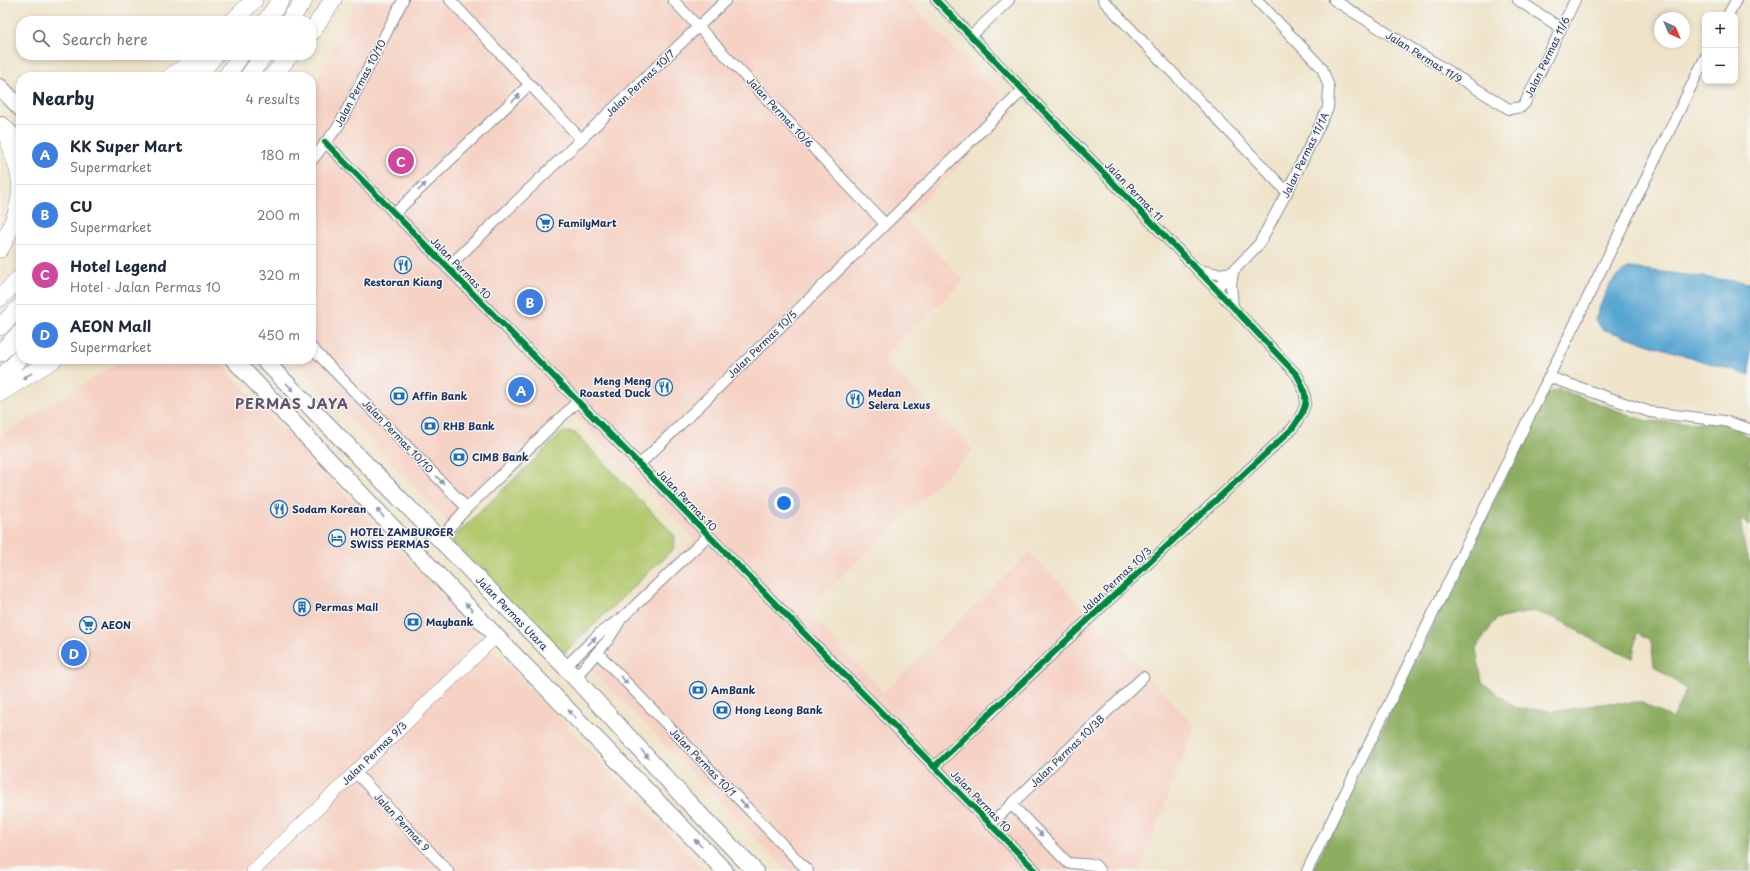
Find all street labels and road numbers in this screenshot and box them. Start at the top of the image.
street label: Jalan Permas 11/6 [1520,14,1573,100]
street label: Jalan Permas 11/9 [1383,27,1466,86]
street label: Jalan Permas 10/10 [330,36,389,129]
street label: Jalan Permas 10/7 [602,45,678,120]
street label: Jalan Permas 10/6 [744,73,817,150]
street label: Jalan Permas 11/1A [1277,109,1332,200]
street label: Jalan Permas 11 [1102,157,1167,224]
street label: Jalan Permas 10 [428,233,495,302]
street label: Jalan Permas 10/5 [723,306,800,381]
street label: Jalan Permas 10/10 [359,396,437,476]
street label: Jalan Permas 10 [654,465,721,534]
street label: Jalan Permas 10/3 [1077,543,1154,616]
street label: Jalan Permas Utara [473,572,552,654]
street label: Jalan Permas 10/3B [1026,711,1108,790]
street label: Jalan Permas 9/3 [338,717,410,788]
street label: Jalan Permas 10/1 [667,724,740,799]
street label: Jalan Permas 10 [948,766,1015,835]
street label: Jalan Permas 9 [371,789,434,854]

